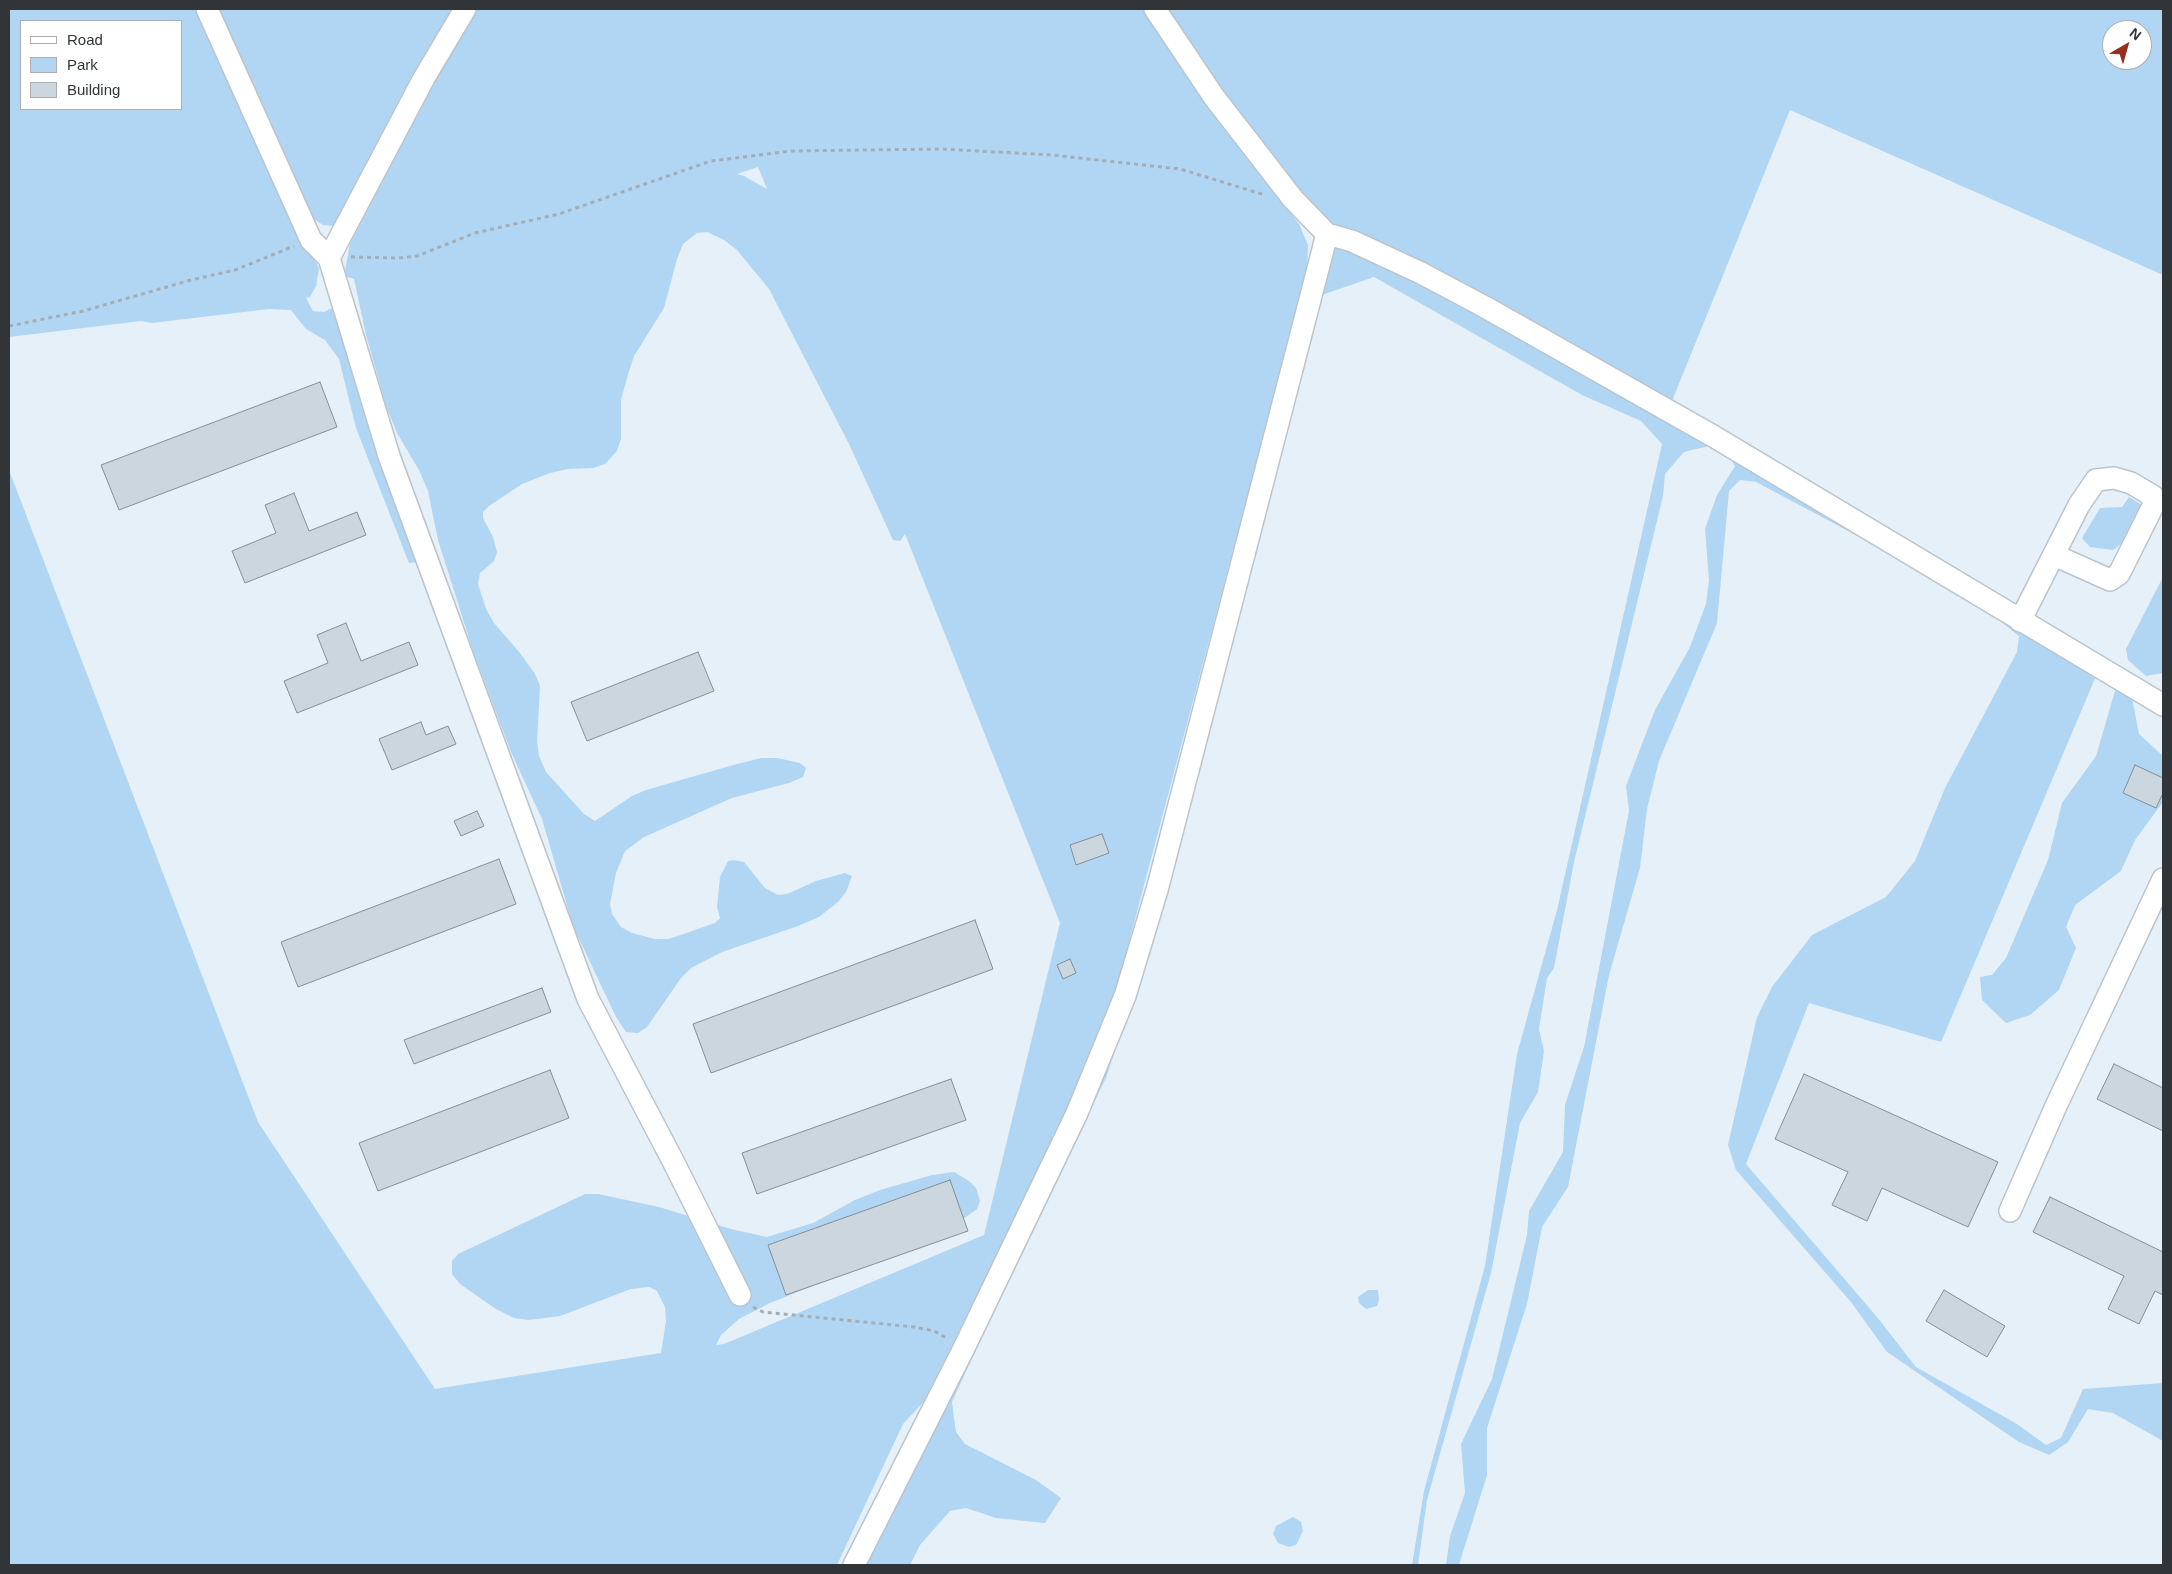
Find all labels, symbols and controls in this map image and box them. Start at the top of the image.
legend [20,20,182,110]
north arrow [2102,20,2152,70]
text: N [2127,25,2145,43]
text: Road [67,31,103,48]
text: Park [67,56,98,73]
text: Building [67,81,120,98]

